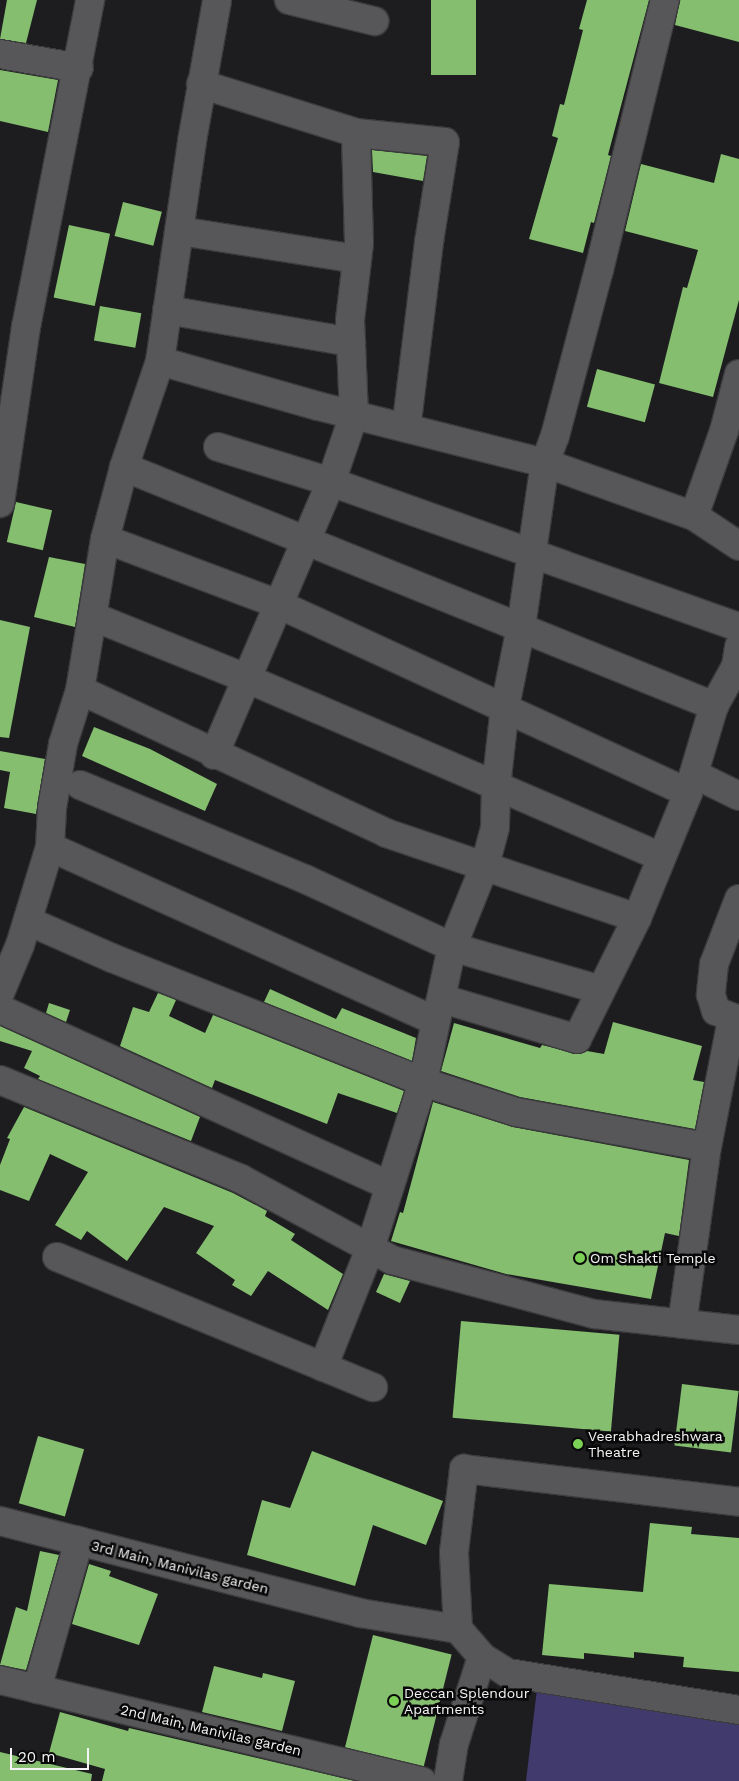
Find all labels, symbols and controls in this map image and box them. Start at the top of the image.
place label: Om Shakti Temple [590,1250,716,1266]
marker: Om Shakti Temple [574,1252,586,1264]
place label: Veerabhadreshwara Theatre [588,1428,723,1460]
marker: Veerabhadreshwara Theatre [572,1438,584,1450]
street label: 3rd Main, Manivilas garden [90,1537,270,1597]
place label: Deccan Splendour Apartments [404,1685,529,1718]
marker: Deccan Splendour Apartments [388,1695,400,1707]
street label: 2nd Main, Manivilas garden [119,1701,303,1759]
scale bar [12,1738,91,1770]
text: 20 m [18,1748,56,1766]

